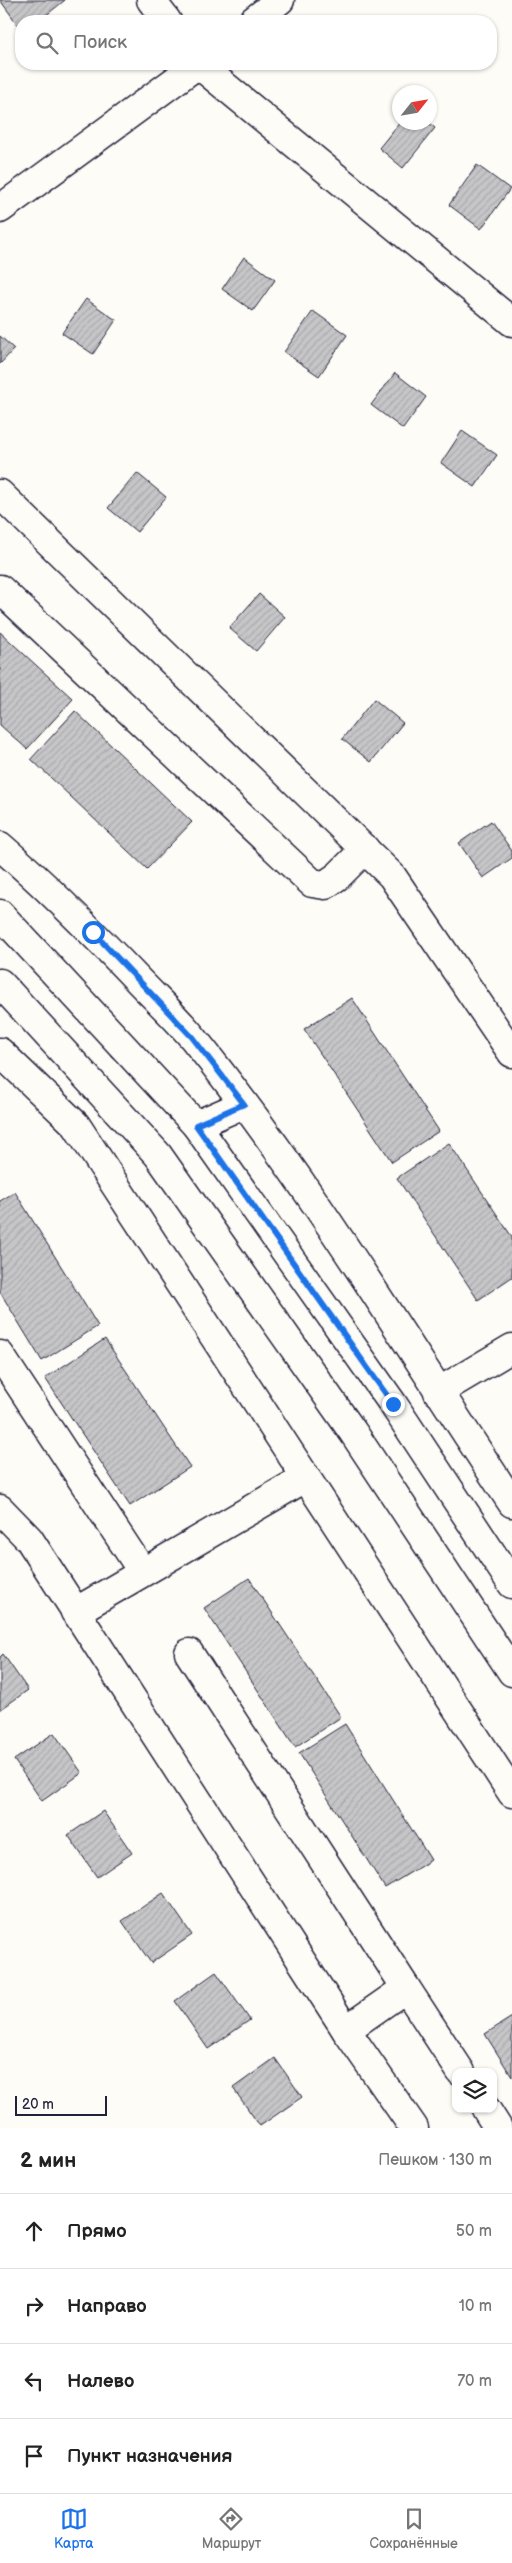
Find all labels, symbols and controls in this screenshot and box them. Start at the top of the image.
search box [15,15,497,70]
icon: search [33,29,61,57]
text: Поиск [73,31,127,54]
north arrow [392,85,437,130]
route start [82,921,105,944]
route end [382,1393,405,1416]
map controls [452,2068,497,2113]
button: layers [452,2068,497,2113]
scale bar [15,2093,108,2116]
text: 20 m [22,2096,54,2113]
text: 2 мин [20,2148,76,2173]
text: Пешком · 130 m [378,2151,492,2170]
icon: ahead [20,2217,48,2245]
text: Прямо [67,2220,127,2243]
text: 50 m [456,2222,492,2241]
icon: right [20,2292,48,2320]
text: Направо [67,2295,147,2318]
text: 10 m [459,2297,492,2316]
icon: left [20,2367,48,2395]
text: Налево [67,2370,134,2393]
text: 70 m [457,2372,492,2391]
icon: arrive [20,2442,48,2470]
text: Пункт назначения [67,2445,232,2468]
tab: Карта [54,2505,94,2552]
tab: Маршрут [202,2505,261,2552]
tab: Сохранённые [369,2505,458,2552]

